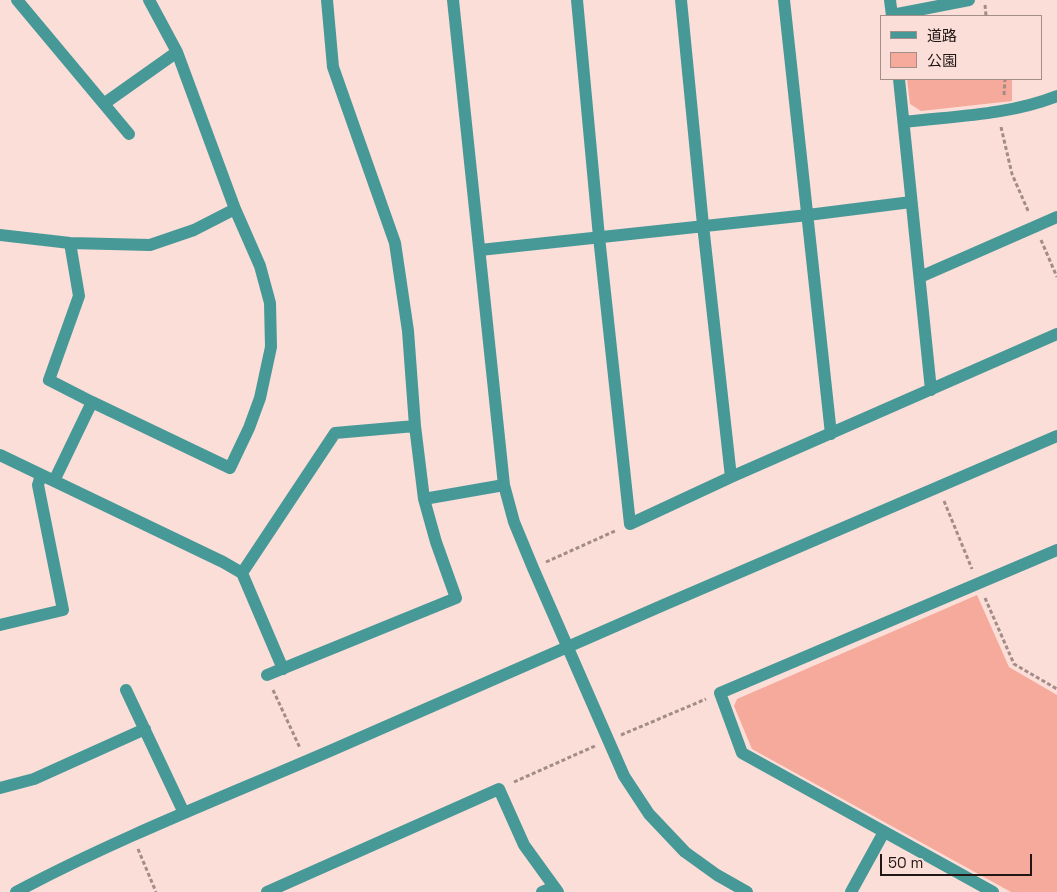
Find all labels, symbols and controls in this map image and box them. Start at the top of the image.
legend [880,15,1042,80]
text: 道路 [927,26,957,45]
text: 公園 [927,51,957,70]
scale bar [882,844,1034,876]
text: 50 m [888,853,923,872]

